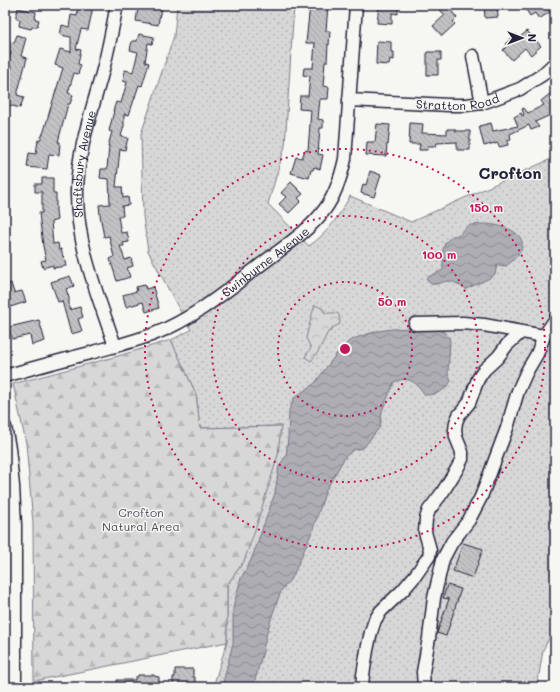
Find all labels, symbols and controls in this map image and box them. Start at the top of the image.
north arrow [502,18,542,58]
text: N [525,34,540,42]
street label: Stratton Road [416,89,502,113]
street label: Shaftsbury Avenue [69,108,99,219]
district label: Crofton [479,162,541,183]
text: 150 m [469,199,503,215]
street label: Swinburne Avenue [218,223,312,300]
text: 100 m [422,246,456,262]
text: 50 m [378,293,406,309]
centre of rings [338,342,352,356]
park label: Crofton Natural Area [102,504,180,534]

